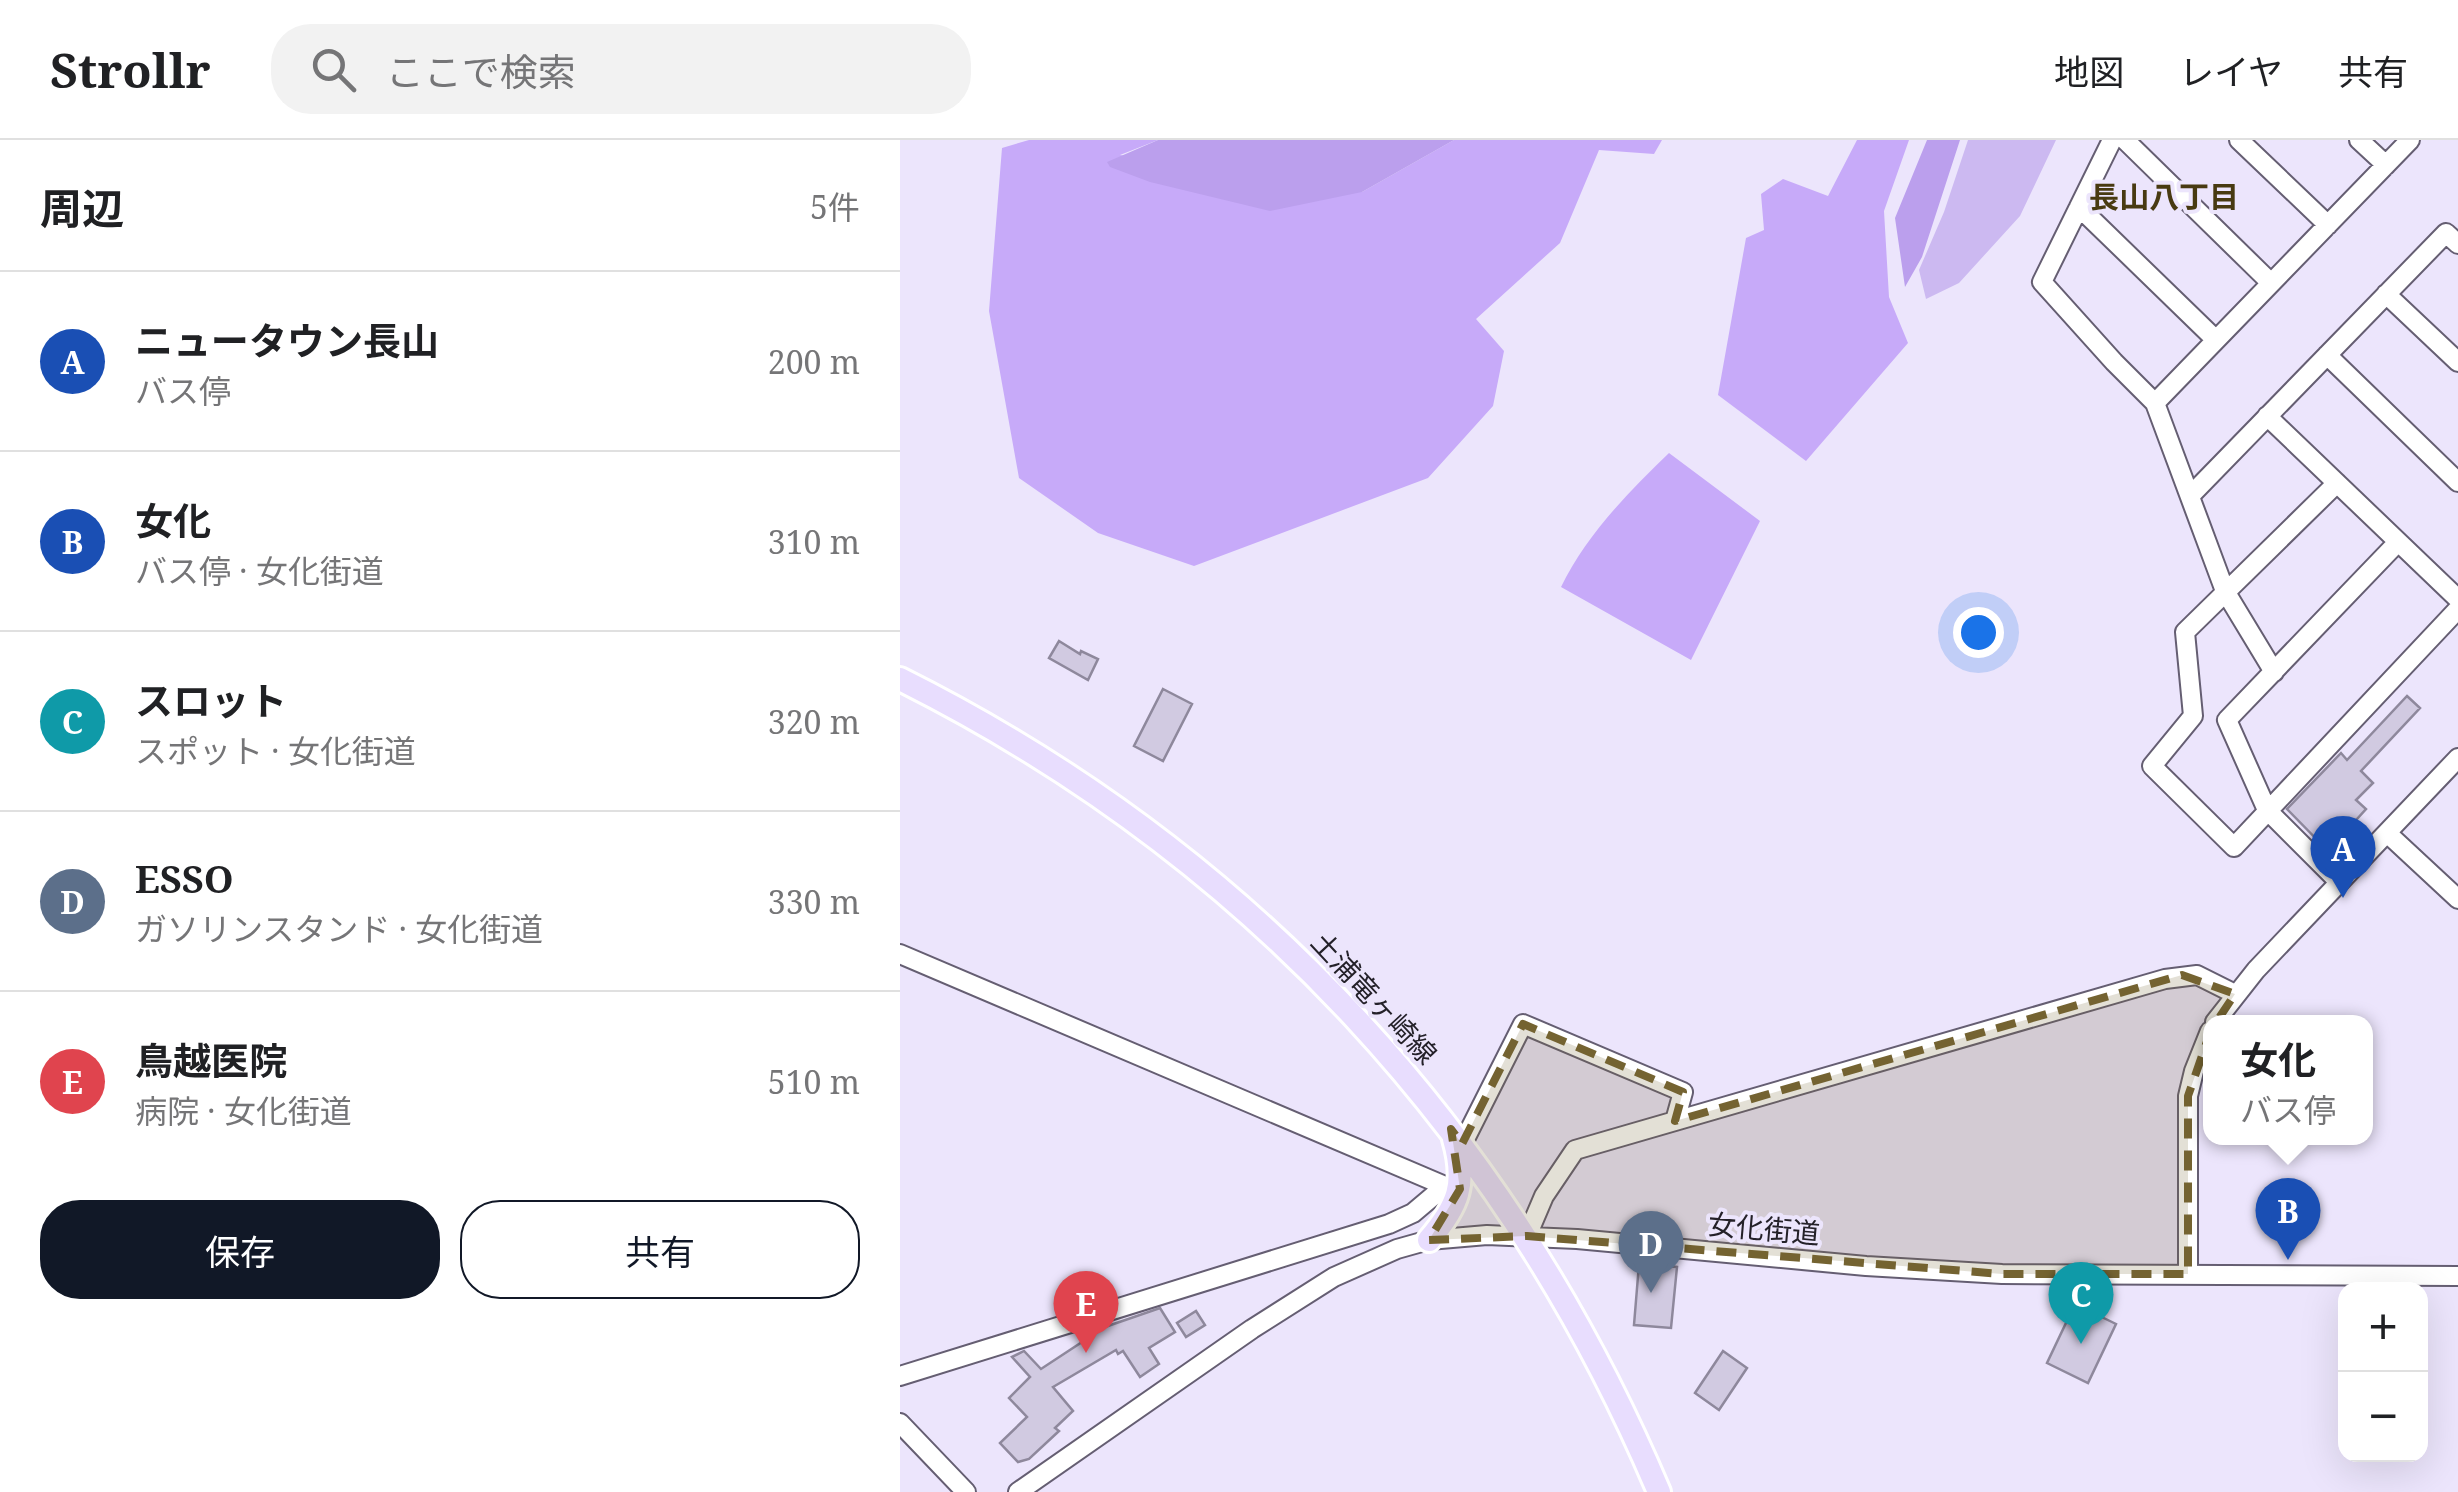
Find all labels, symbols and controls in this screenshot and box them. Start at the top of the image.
search box [271,24,971,114]
text: Strollr [50,37,211,102]
icon: search [306,42,361,97]
text: ここで検索 [386,45,576,97]
text: 地図 [2054,48,2124,95]
text: レイヤ [2179,48,2283,95]
text: 共有 [2338,48,2408,95]
district label: 長山八丁目 [2089,176,2239,217]
text: 周辺 [40,179,124,236]
text: 5件 [810,185,860,228]
text: ニュータウン長山 [135,314,439,366]
text: A [60,340,85,383]
text: 200 m [768,340,860,383]
text: バス停 [135,369,231,412]
text: 女化 [135,494,211,546]
text: B [62,520,83,563]
text: 310 m [768,520,860,563]
text: バス停 · 女化街道 [135,549,384,592]
your location [1953,607,2004,658]
text: スロット [135,674,287,726]
text: C [62,700,83,743]
text: 320 m [768,700,860,743]
text: スポット · 女化街道 [135,729,416,772]
pin: A [2310,816,2376,898]
text: ESSO [135,852,234,904]
text: D [60,880,85,923]
text: 330 m [768,880,860,923]
text: ガソリンスタンド · 女化街道 [135,907,543,950]
street label: 土浦竜ヶ崎線 [1304,923,1446,1072]
popup [2203,1015,2373,1145]
text: 女化 [2240,1033,2316,1085]
text: 鳥越医院 [135,1034,287,1086]
text: E [62,1060,83,1103]
text: 510 m [768,1060,860,1103]
text: バス停 [2240,1088,2336,1131]
text: 病院 · 女化街道 [135,1089,352,1132]
pin: B [2256,1178,2320,1260]
button: 保存 [40,1200,440,1299]
button: 共有 [460,1200,860,1299]
street label: 女化街道 [1707,1204,1822,1252]
pin: D [1618,1210,1684,1293]
pin: C [2048,1262,2114,1344]
pin: E [1054,1270,1118,1353]
map controls [2338,1282,2428,1462]
button: + [2338,1282,2428,1372]
button: − [2338,1372,2428,1462]

